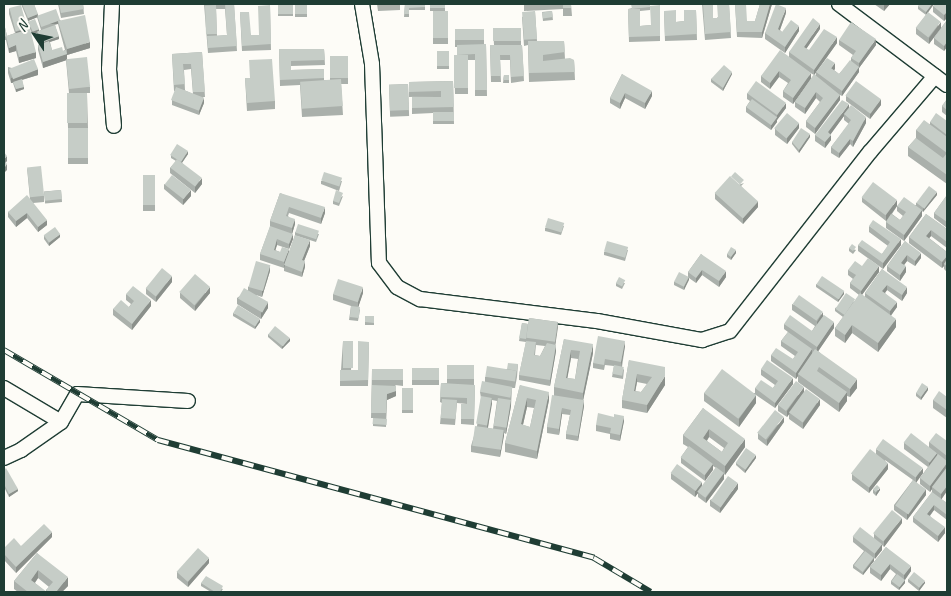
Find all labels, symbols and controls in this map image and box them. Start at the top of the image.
north arrow [10,10,60,60]
text: N [13,18,32,35]

